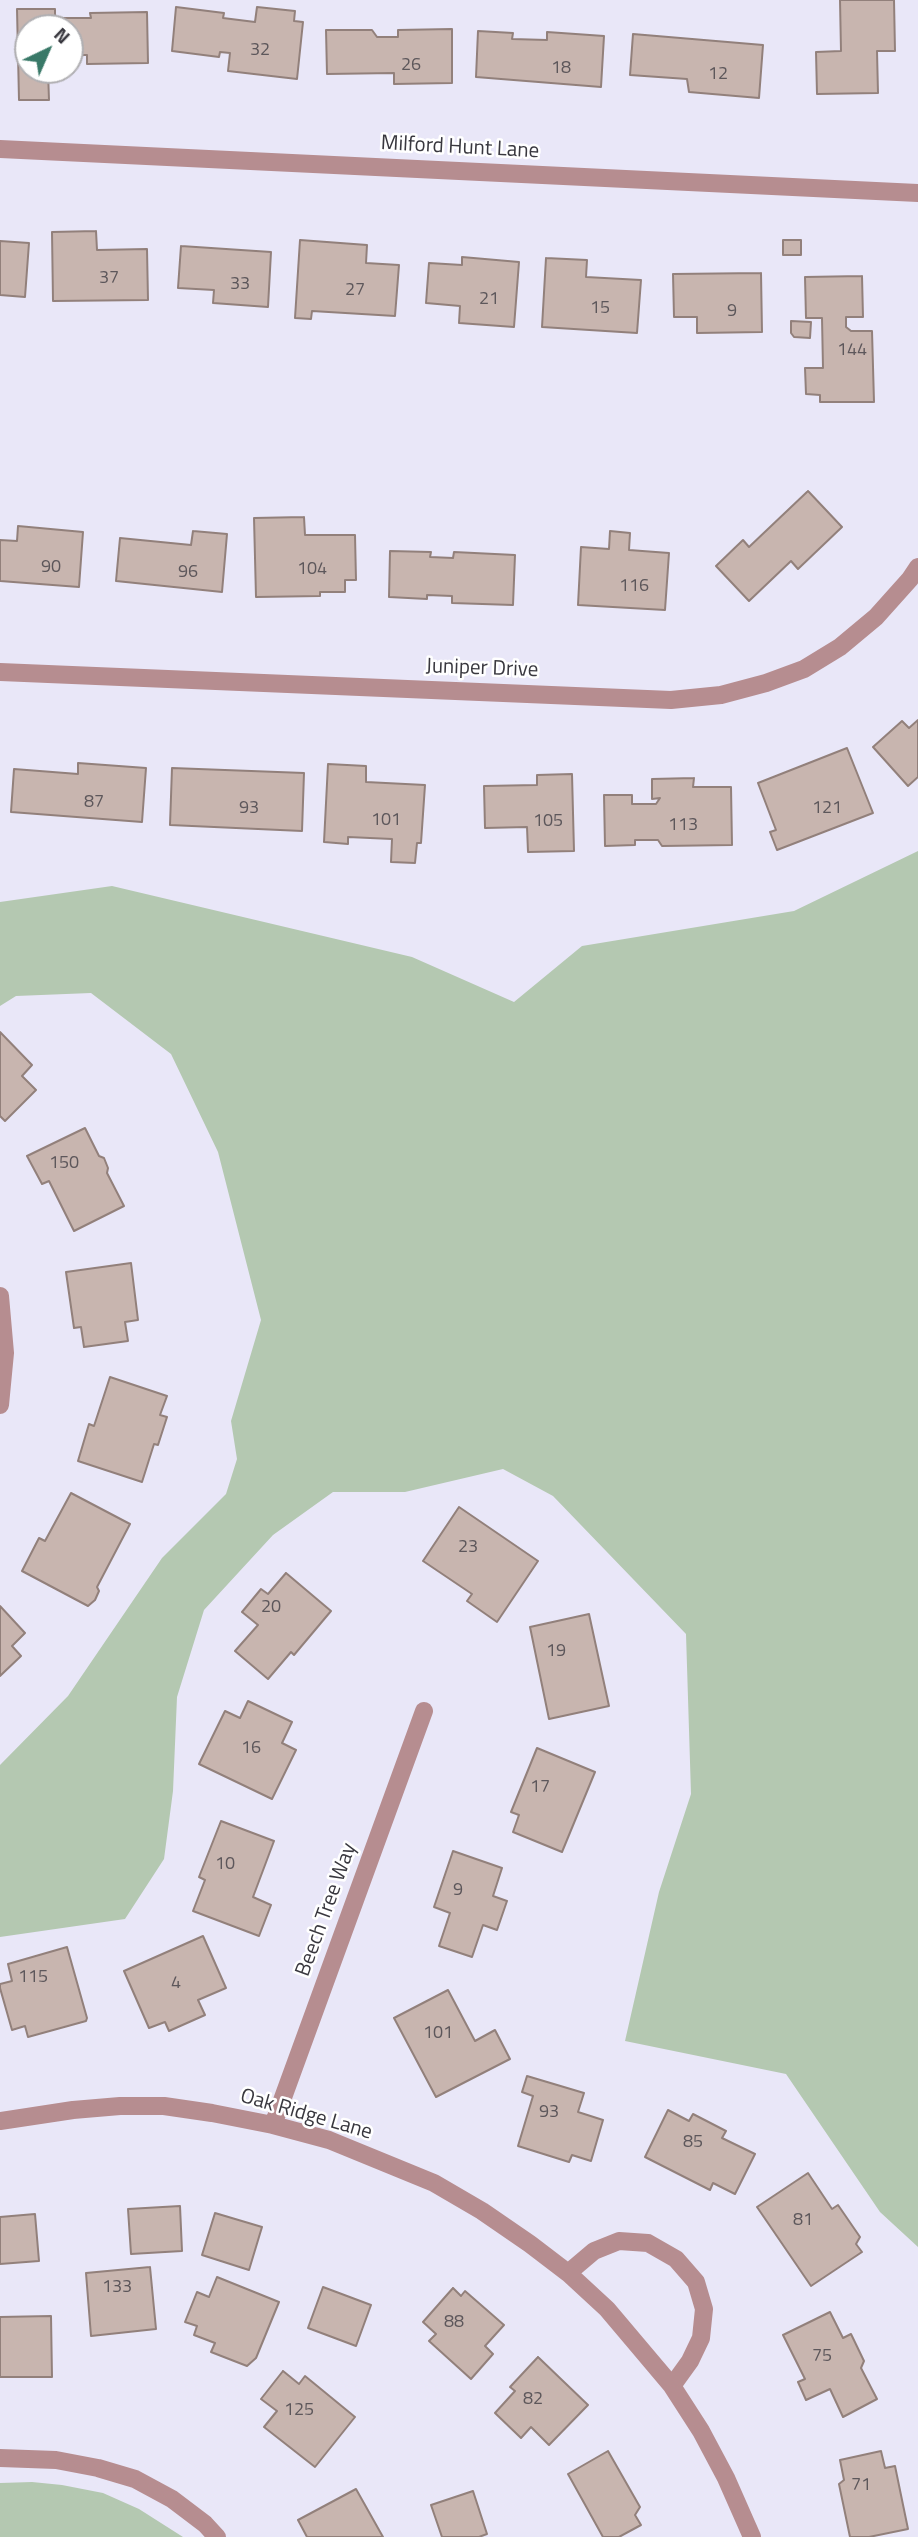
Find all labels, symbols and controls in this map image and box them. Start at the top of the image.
north arrow [14,14,84,84]
text: N [48,20,77,50]
house number: 32 [250,40,270,62]
house number: 26 [401,55,421,77]
house number: 18 [551,58,571,80]
house number: 12 [708,64,728,86]
street label: Milford Hunt Lane [380,131,540,165]
house number: 37 [99,268,119,290]
house number: 33 [230,274,250,296]
house number: 27 [345,280,365,302]
house number: 21 [479,289,499,311]
house number: 15 [590,298,610,320]
house number: 9 [727,301,737,323]
house number: 144 [837,340,867,362]
house number: 90 [41,557,61,579]
house number: 104 [297,559,327,581]
house number: 96 [178,562,198,584]
house number: 116 [619,576,649,598]
street label: Juniper Drive [425,654,539,684]
house number: 87 [84,792,104,814]
house number: 93 [239,798,259,820]
house number: 121 [812,798,842,820]
house number: 101 [371,810,401,832]
house number: 105 [533,811,563,833]
house number: 113 [668,815,698,837]
house number: 150 [49,1153,79,1175]
house number: 23 [458,1537,478,1559]
house number: 20 [261,1597,281,1619]
house number: 19 [546,1641,566,1663]
house number: 16 [241,1738,261,1760]
house number: 17 [530,1777,550,1799]
street label: Beech Tree Way [291,1840,363,1980]
house number: 10 [215,1854,235,1876]
house number: 9 [453,1880,463,1902]
house number: 115 [18,1967,48,1989]
house number: 4 [171,1973,181,1995]
house number: 101 [423,2023,453,2045]
street label: Oak Ridge Lane [237,2084,375,2146]
house number: 93 [539,2102,559,2124]
house number: 85 [683,2132,703,2154]
house number: 81 [793,2210,813,2232]
house number: 133 [102,2277,132,2299]
house number: 88 [444,2312,464,2334]
house number: 75 [812,2346,832,2368]
house number: 82 [523,2389,543,2411]
house number: 125 [284,2400,314,2422]
house number: 71 [851,2475,871,2497]

